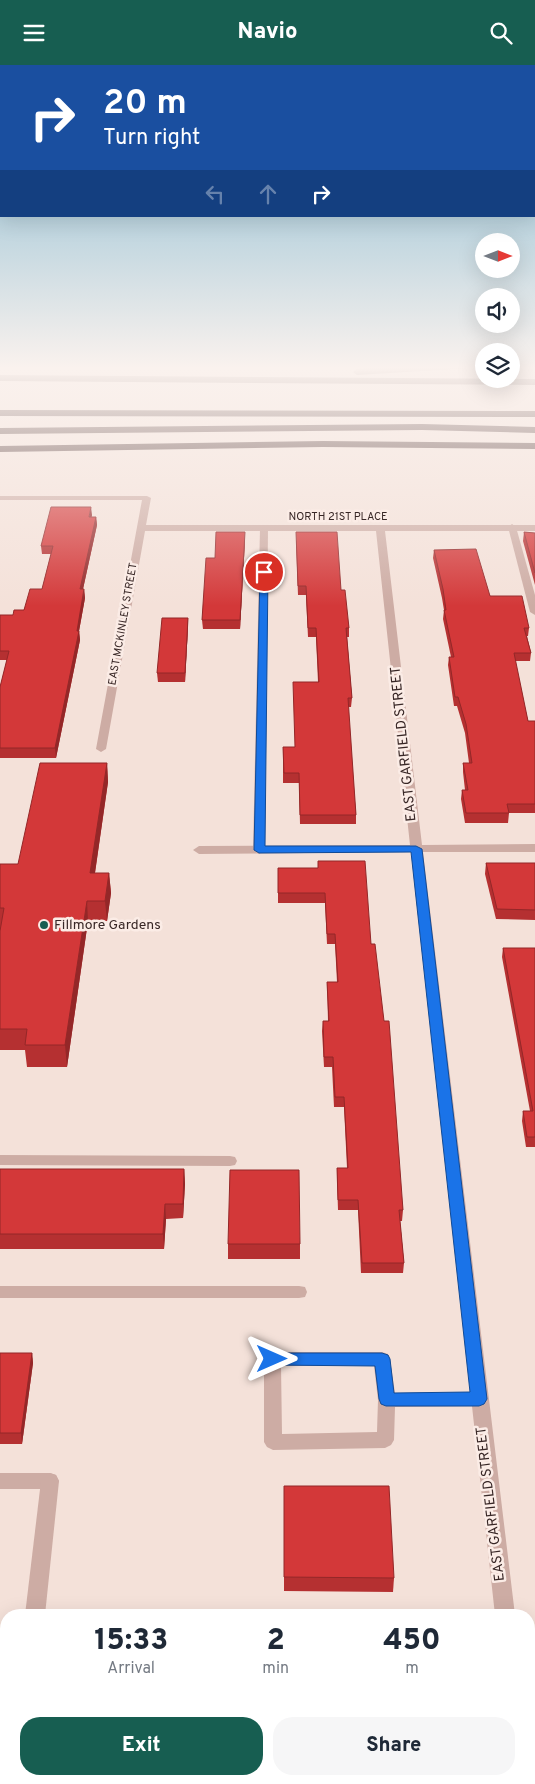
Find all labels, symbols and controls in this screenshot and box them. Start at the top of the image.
icon: menu [20,19,48,47]
text: Navio [238,19,297,46]
icon: search [487,19,515,47]
text: 20 m [103,82,187,126]
icon: right [20,85,85,150]
text: Turn right [103,125,200,152]
icon: left [201,180,229,208]
icon: ahead [254,180,282,208]
icon: right [307,180,335,208]
north arrow [475,233,520,277]
map controls [475,233,520,388]
button: sound [475,288,520,333]
button: layers [475,343,520,388]
street label: NORTH 21ST PLACE [288,510,388,524]
pin [243,551,285,593]
icon: arrive [250,558,278,586]
street label: EAST MCKINLEY STREET [105,562,141,686]
street label: EAST GARFIELD STREET [387,666,421,822]
place label: Fillmore Gardens [54,917,161,934]
marker: Fillmore Gardens [38,919,50,931]
position arrow [245,1332,297,1384]
street label: EAST GARFIELD STREET [473,1426,509,1582]
text: 15:33 [94,1623,168,1660]
text: 2 [266,1623,285,1660]
text: 450 [383,1623,441,1660]
text: Arrival [107,1659,155,1679]
text: min [262,1659,289,1679]
text: m [405,1659,419,1679]
button: Exit [20,1717,263,1775]
button: Share [273,1717,515,1775]

